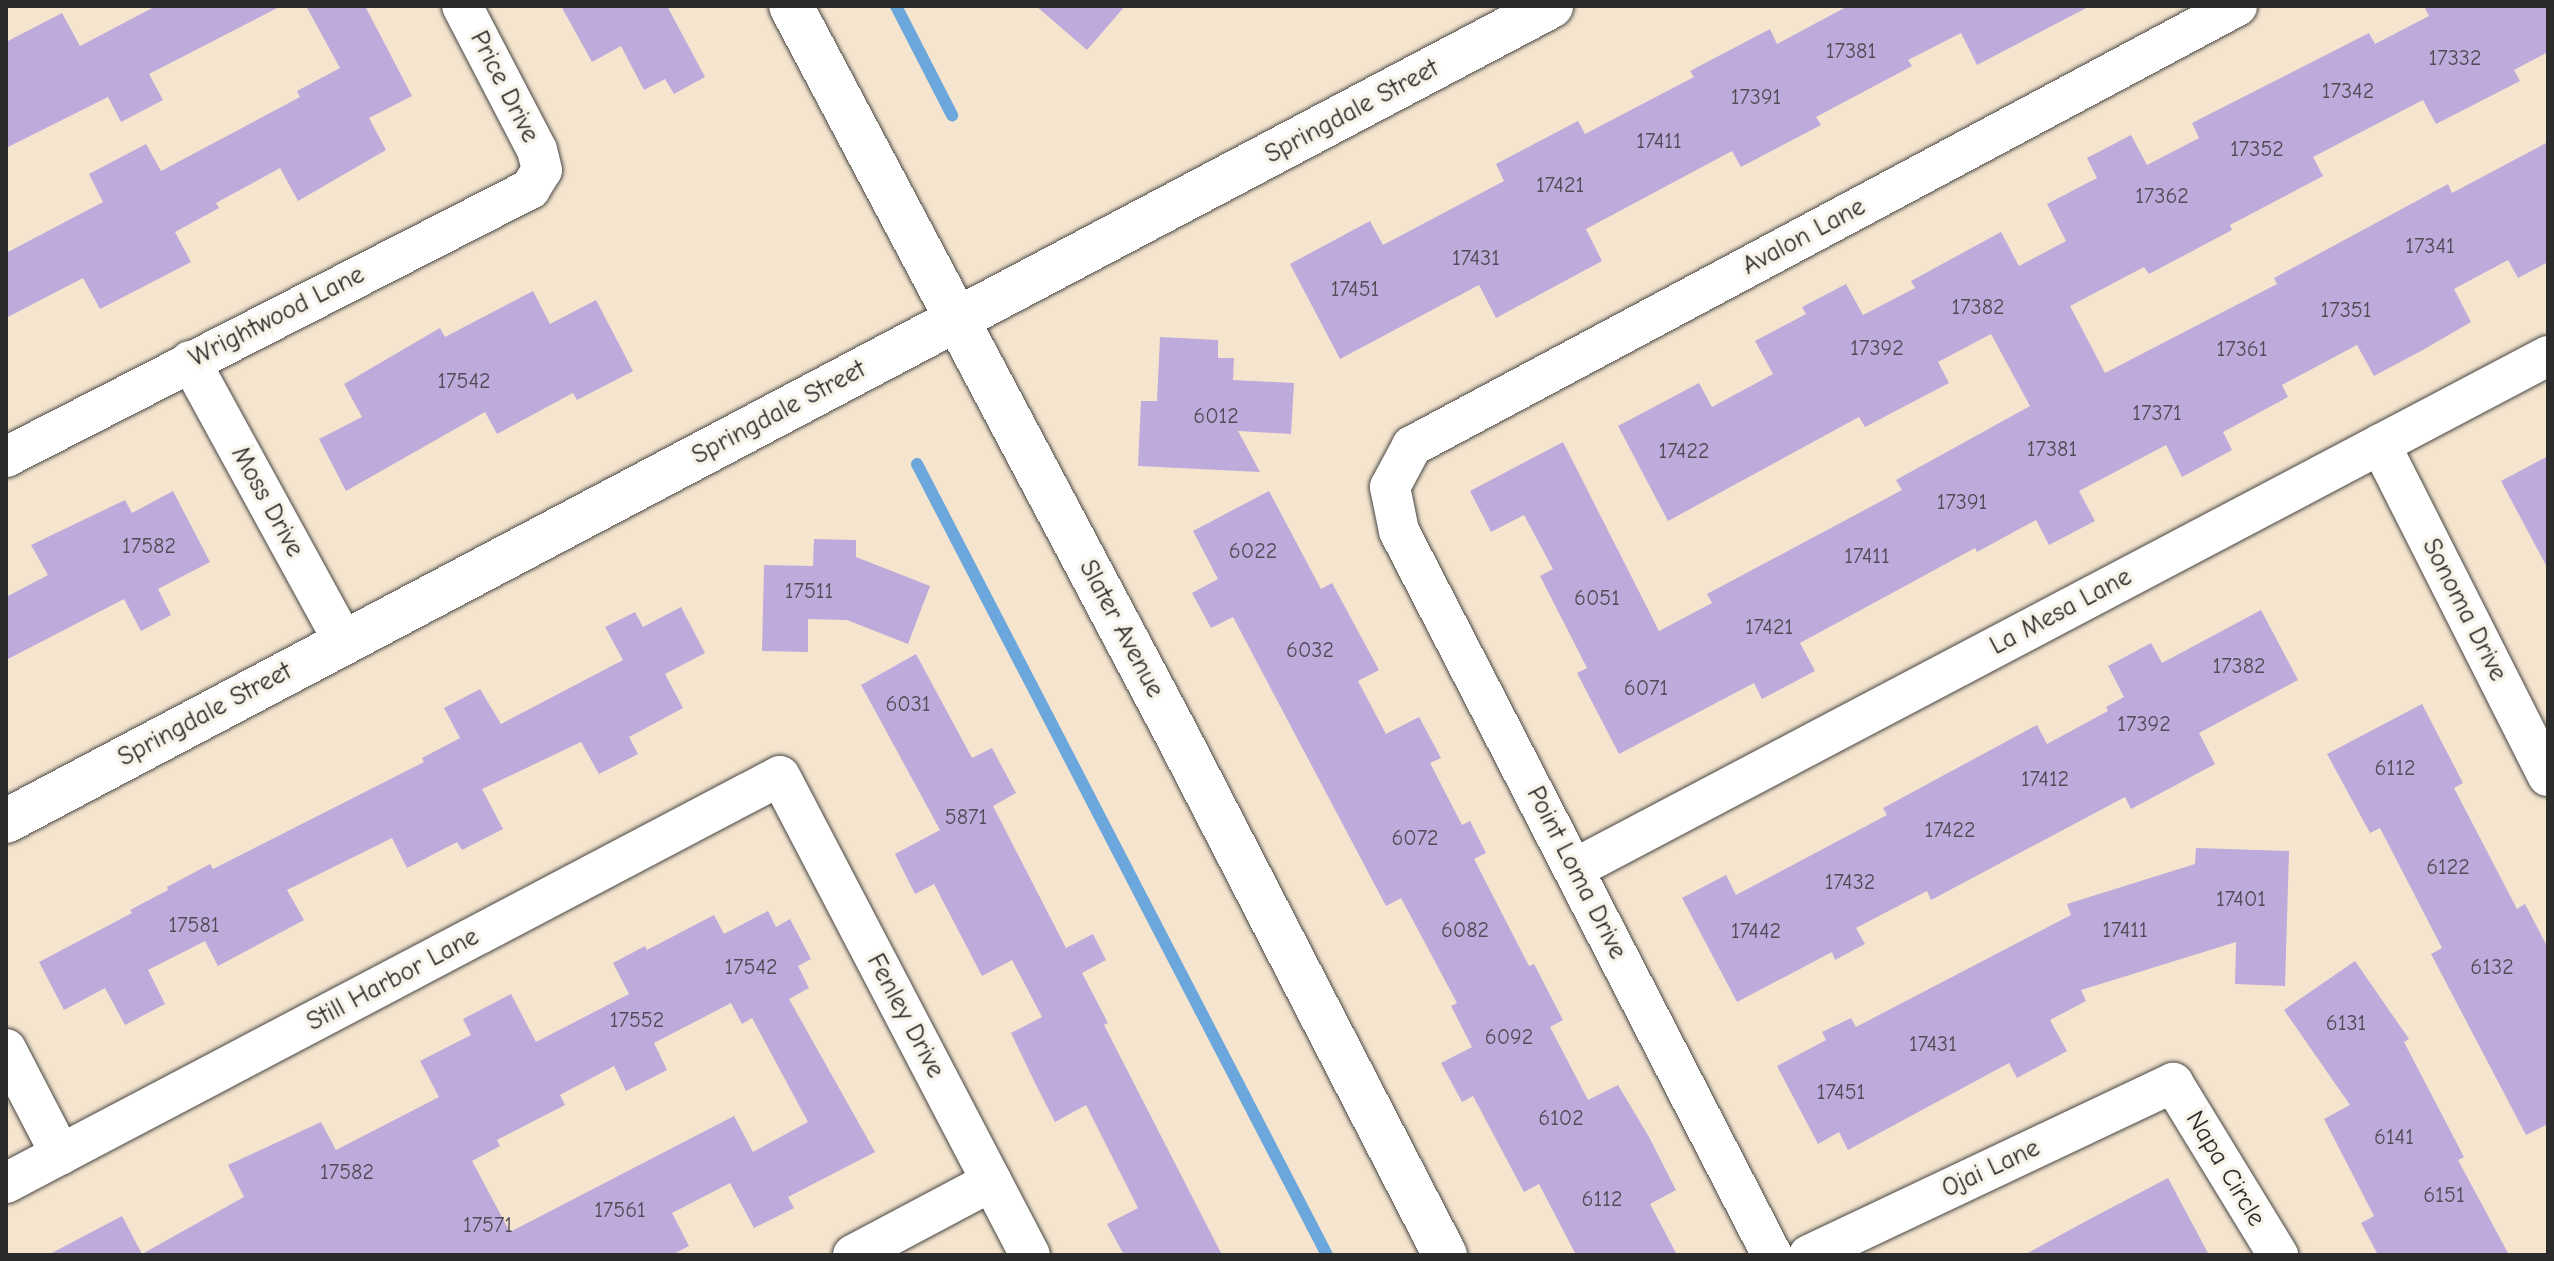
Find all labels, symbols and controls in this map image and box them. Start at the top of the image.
street label: Price Drive [463,26,545,148]
house number: 17381 [1826,39,1876,65]
house number: 17332 [2429,46,2481,72]
street label: Springdale Street [1260,53,1444,171]
house number: 17342 [2322,79,2374,105]
house number: 17391 [1731,85,1781,111]
house number: 17411 [1636,129,1682,155]
house number: 17352 [2230,137,2284,163]
house number: 17421 [1536,173,1584,199]
house number: 17362 [2135,184,2189,210]
street label: Avalon Lane [1737,192,1871,282]
house number: 17341 [2405,234,2455,260]
house number: 17431 [1452,246,1500,272]
street label: Wrightwood Lane [184,259,370,375]
house number: 17451 [1331,277,1379,303]
house number: 17382 [1951,295,2005,321]
house number: 17351 [2321,298,2371,324]
house number: 17392 [1850,336,1904,362]
house number: 17361 [2217,337,2267,363]
street label: Springdale Street [687,354,871,472]
house number: 17542 [437,369,491,395]
house number: 17371 [2132,401,2182,427]
house number: 6012 [1193,404,1239,430]
house number: 17381 [2027,437,2077,463]
house number: 17422 [1658,439,1710,465]
street label: Moss Drive [224,441,310,563]
house number: 17391 [1937,490,1987,516]
house number: 17582 [122,534,176,560]
street label: Sonoma Drive [2415,534,2513,686]
house number: 6022 [1229,539,1277,565]
house number: 17411 [1844,544,1890,570]
street label: Slater Avenue [1072,555,1170,703]
street label: La Mesa Lane [1985,562,2137,662]
house number: 17511 [785,579,833,605]
house number: 6051 [1574,586,1620,612]
house number: 17421 [1745,615,1793,641]
house number: 6032 [1286,638,1334,664]
house number: 17382 [2212,654,2266,680]
street label: Springdale Street [113,656,297,774]
house number: 6071 [1624,676,1668,702]
house number: 6031 [885,692,931,718]
house number: 17392 [2117,712,2171,738]
house number: 6112 [2375,756,2415,782]
house number: 17412 [2021,767,2069,793]
street label: Point Loma Drive [1519,782,1633,964]
house number: 5871 [945,805,987,831]
house number: 17422 [1924,818,1976,844]
house number: 6072 [1391,826,1439,852]
house number: 6122 [2426,855,2470,881]
house number: 17432 [1825,870,1875,896]
house number: 17401 [2216,887,2266,913]
house number: 17581 [168,913,220,939]
house number: 6082 [1441,918,1489,944]
house number: 17411 [2102,918,2148,944]
house number: 17442 [1731,919,1781,945]
street label: Still Harbor Lane [302,922,484,1038]
street label: Fenley Drive [859,949,951,1083]
house number: 17542 [724,955,778,981]
house number: 6132 [2470,955,2514,981]
house number: 17552 [610,1008,664,1034]
house number: 6131 [2326,1011,2366,1037]
house number: 6092 [1485,1025,1533,1051]
house number: 17431 [1909,1032,1957,1058]
house number: 17451 [1817,1080,1865,1106]
house number: 6102 [1538,1106,1584,1132]
street label: Napa Circle [2178,1106,2272,1232]
house number: 6141 [2374,1125,2414,1151]
street label: Ojai Lane [1937,1133,2045,1205]
house number: 17582 [320,1160,374,1186]
house number: 6151 [2423,1183,2465,1209]
house number: 6112 [1582,1187,1622,1213]
house number: 17561 [594,1198,646,1224]
house number: 17571 [463,1213,513,1239]

